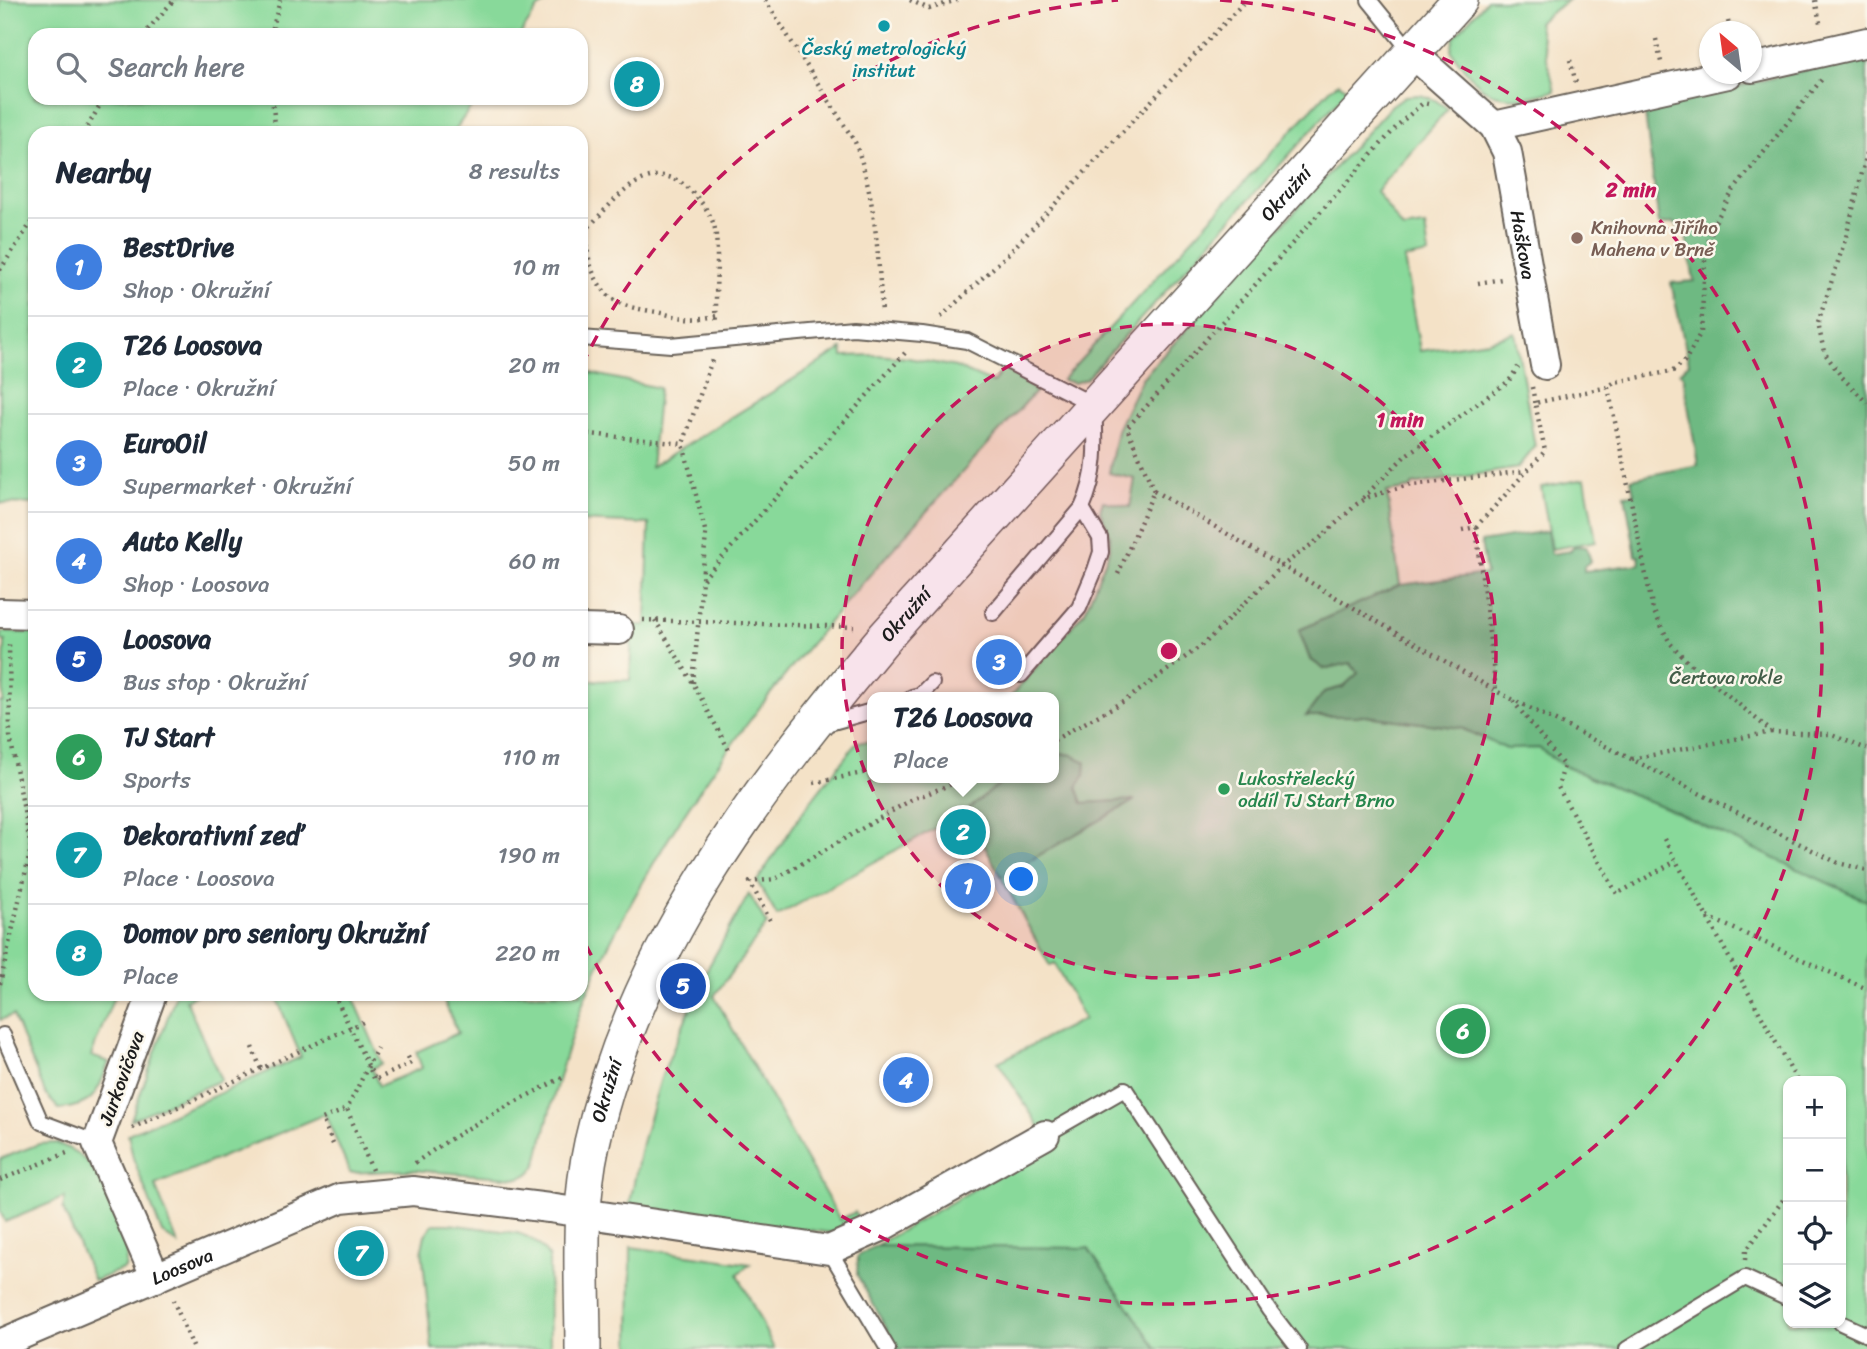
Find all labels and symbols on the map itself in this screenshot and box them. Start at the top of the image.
marker: Český metrologický institut [876,18,892,34]
north arrow [1699,21,1762,84]
place label: Český metrologický institut [802,32,966,87]
pin: 8 [614,58,660,110]
street label: Okružní [1252,156,1322,229]
text: 2 min [1605,171,1657,209]
street label: Haškova [1501,207,1546,283]
place label: Knihovna Jiřího Mahena v Brně [1591,211,1718,266]
marker: Knihovna Jiřího Mahena v Brně [1569,230,1585,246]
text: 1 min [1376,401,1425,439]
street label: Okružní [872,577,942,650]
pin: 3 [976,636,1022,688]
centre of rings [1157,639,1181,663]
park label: Čertova rokle [1669,661,1783,694]
place label: Lukostřelecký oddíl TJ Start Brno [1238,762,1395,817]
marker: Lukostřelecký oddíl TJ Start Brno [1216,781,1232,797]
pin: 2 [940,806,986,858]
pin: 1 [945,860,991,912]
your location [1004,862,1038,896]
pin: 5 [660,960,706,1012]
pin: 6 [1440,1005,1486,1057]
street label: Jurkovičova [89,1026,154,1131]
street label: Okružní [582,1052,633,1126]
pin: 4 [883,1054,929,1106]
pin: 7 [338,1227,384,1279]
street label: Loosova [146,1238,219,1294]

